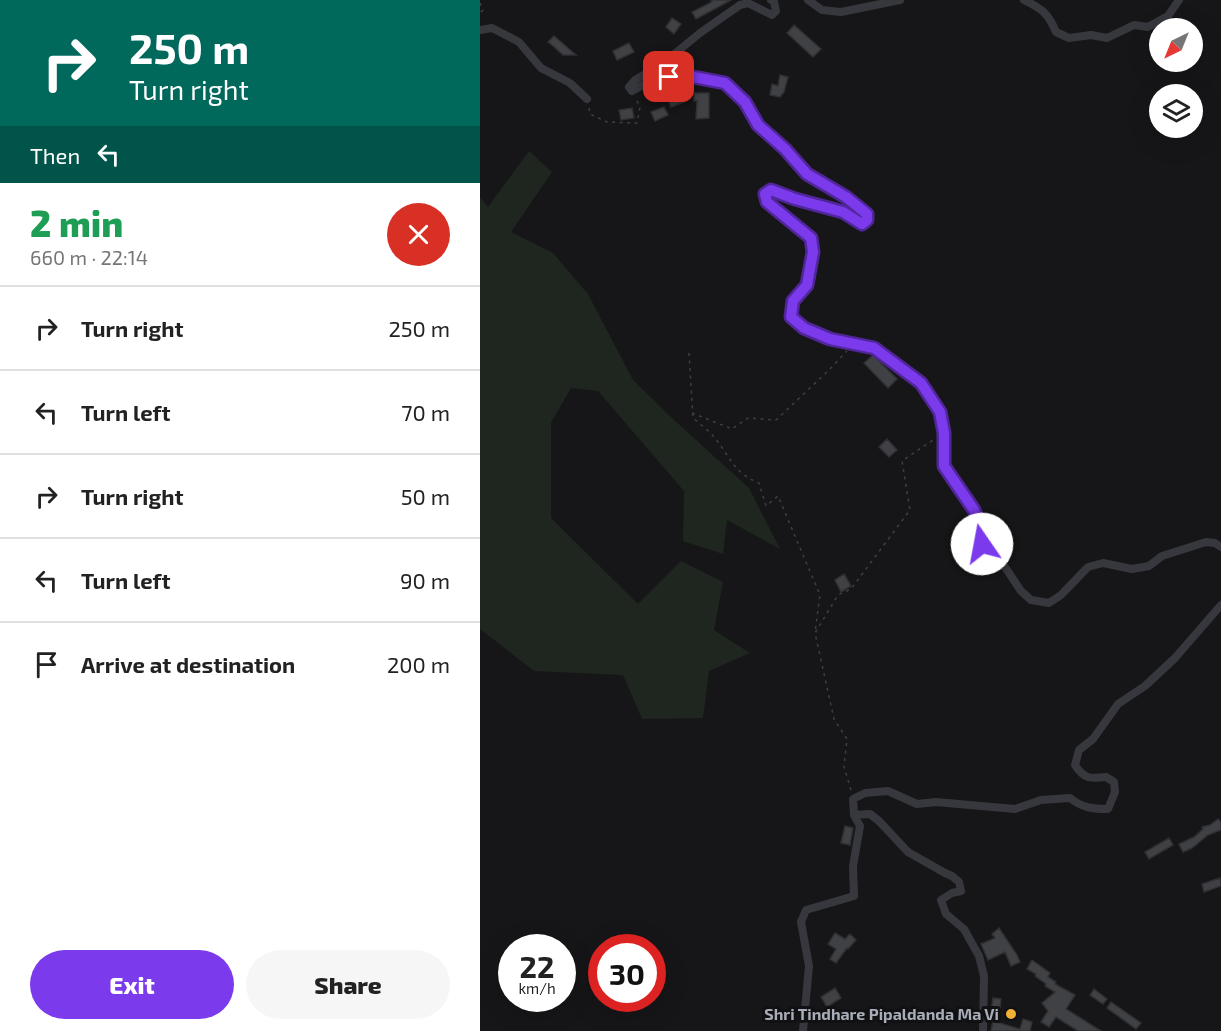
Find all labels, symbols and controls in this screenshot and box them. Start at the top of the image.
north arrow [1149,18,1203,72]
map controls [1149,18,1203,138]
text: 250 m [129,22,249,72]
icon: right [30,24,108,102]
pin [643,51,694,102]
icon: arrive [652,60,685,93]
text: Turn right [129,73,249,105]
button: layers [1149,84,1203,138]
icon: left [92,138,125,171]
text: Then [30,142,80,168]
text: 2 min [30,201,123,244]
button: close [387,203,450,266]
text: 660 m · 22:14 [30,245,148,269]
icon: right [30,312,63,345]
text: Turn right [81,315,183,341]
text: 250 m [388,315,450,341]
icon: left [30,396,63,429]
text: Turn left [81,399,170,425]
text: 70 m [401,399,450,425]
icon: right [30,480,63,513]
text: Turn right [81,483,183,509]
text: 50 m [401,483,450,509]
position arrow [950,512,1014,576]
icon: left [30,564,63,597]
text: Turn left [81,567,170,593]
text: 90 m [400,567,450,593]
icon: arrive [30,648,63,681]
text: Arrive at destination [81,651,295,677]
text: 200 m [387,651,450,677]
speed limit sign: 30 [588,934,666,1012]
text: 22 [520,948,554,984]
button: Exit [30,950,234,1019]
button: Share [246,950,450,1019]
text: km/h [518,979,556,997]
place label: Shri Tindhare Pipaldanda Ma Vi [764,1004,999,1023]
marker: Shri Tindhare Pipaldanda Ma Vi [1004,1007,1018,1021]

